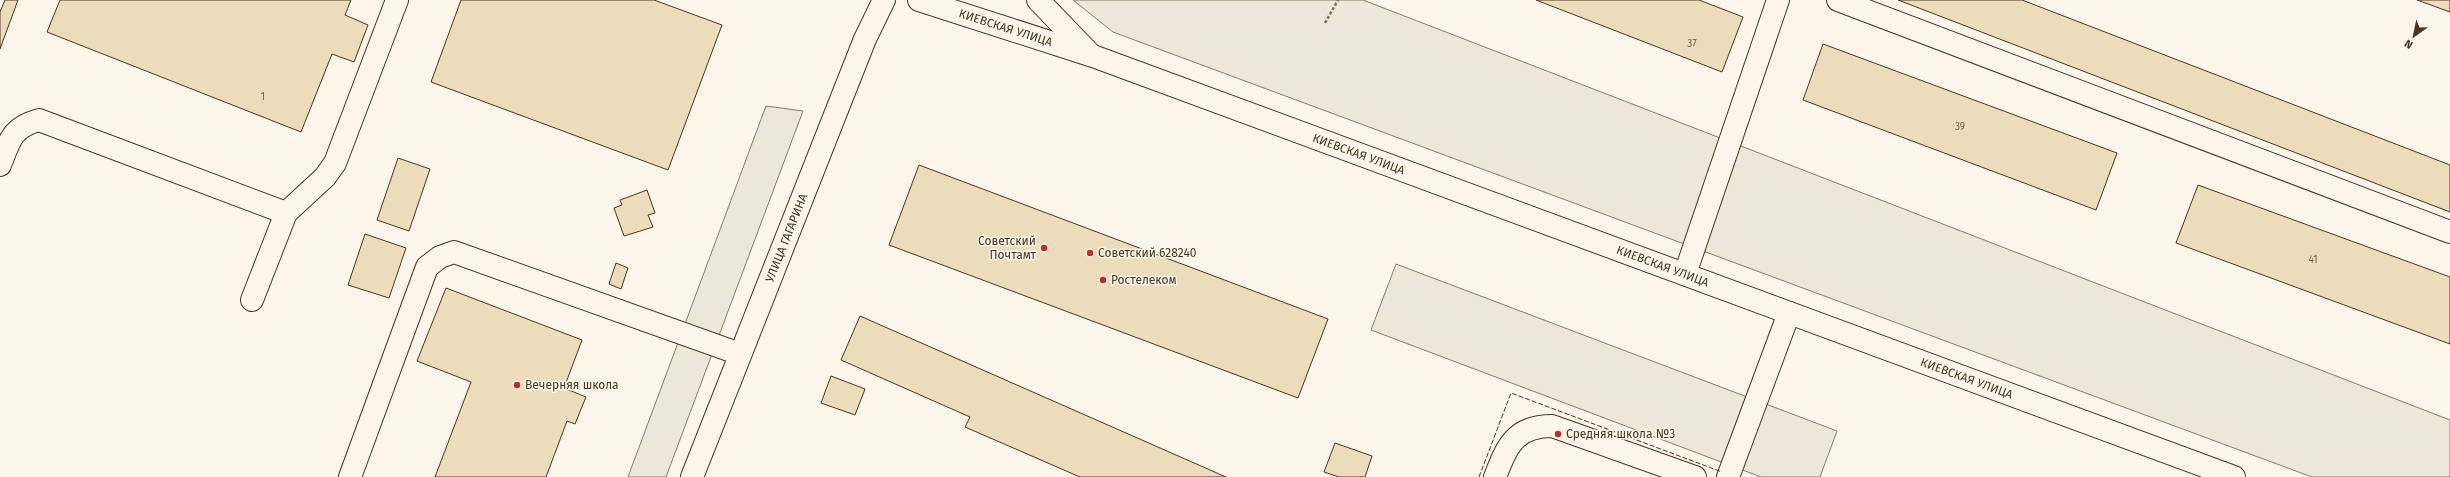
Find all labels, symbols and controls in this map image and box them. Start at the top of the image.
street label: КИЕВСКАЯ УЛИЦА [957,6,1054,49]
north arrow [2394,16,2434,56]
text: N [2402,37,2415,51]
house number: 37 [1687,38,1697,50]
house number: 1 [261,91,265,103]
house number: 39 [1955,121,1965,133]
street label: КИЕВСКАЯ УЛИЦА [1311,131,1407,177]
street label: УЛИЦА ГАГАРИНА [763,191,810,284]
place label: Советский Почтамт [978,234,1037,262]
marker: Советский Почтамт [1039,243,1049,253]
street label: КИЕВСКАЯ УЛИЦА [1615,243,1711,290]
place label: Советский 628240 [1098,246,1197,260]
marker: Советский 628240 [1085,248,1095,258]
house number: 41 [2308,254,2318,266]
place label: Ростелеком [1111,273,1177,287]
marker: Ростелеком [1098,275,1108,285]
street label: КИЕВСКАЯ УЛИЦА [1919,355,2015,402]
place label: Вечерняя школа [525,378,619,392]
marker: Вечерняя школа [512,380,522,390]
place label: Средняя школа №3 [1566,427,1675,441]
marker: Средняя школа №3 [1553,429,1563,439]

